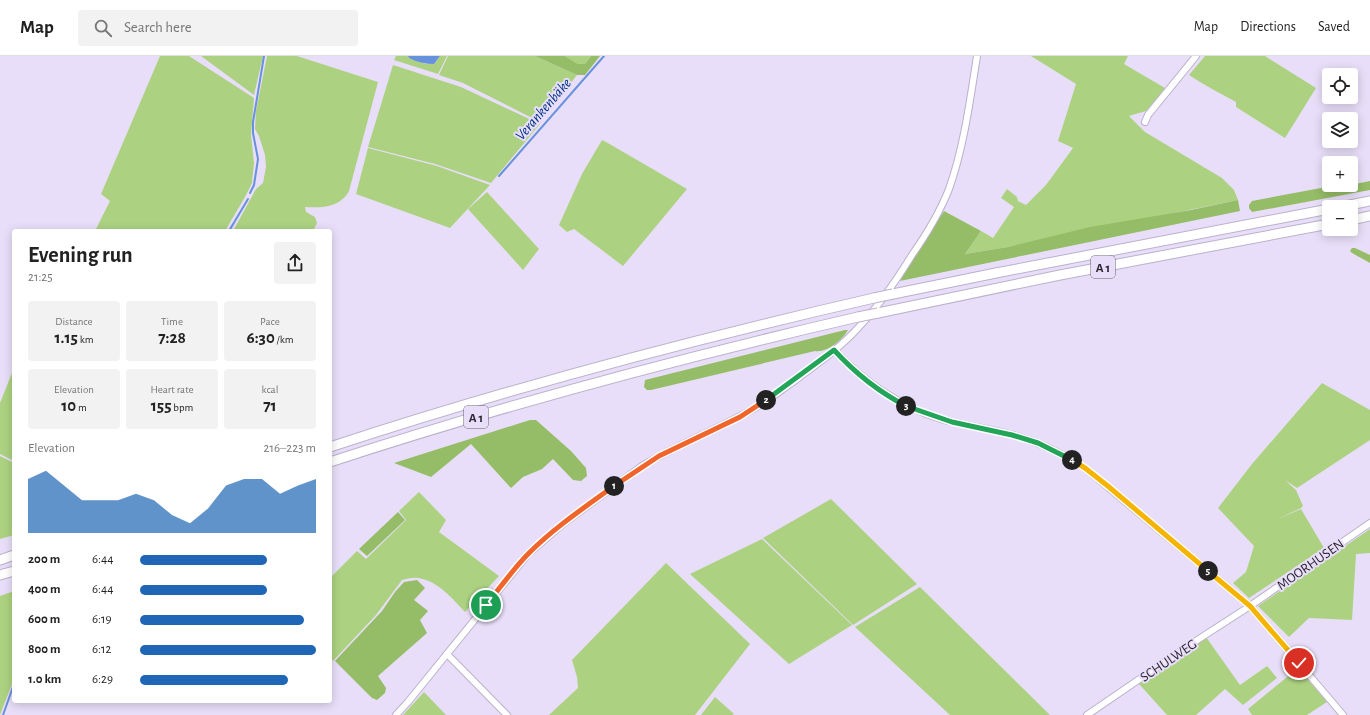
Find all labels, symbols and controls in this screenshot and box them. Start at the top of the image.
search box [78,10,358,46]
icon: search [92,17,114,39]
text: Map [20,18,54,37]
text: Search here [124,20,192,35]
text: Map [1194,20,1218,34]
text: Directions [1240,20,1296,34]
text: Saved [1318,20,1350,34]
map controls [1322,68,1358,236]
button: locate [1322,68,1358,104]
water label: Verankenbäke [513,75,574,143]
button: layers [1322,112,1358,148]
button: + [1322,156,1358,192]
button: − [1322,200,1358,236]
button: share [274,242,316,284]
text: Evening run [28,244,133,266]
road number: A 1 [1091,256,1115,278]
text: 21:25 [28,271,53,284]
text: Distance [55,316,93,327]
text: Time [161,316,183,327]
text: Pace [260,316,280,327]
text: 1.15 [54,329,78,346]
text: 7:28 [158,329,186,346]
text: 6:30 [246,329,275,346]
text: km [78,334,94,345]
text: /km [275,334,294,345]
text: Elevation [54,384,94,395]
text: Heart rate [150,384,194,395]
text: kcal [262,384,278,395]
pin: 2 [756,390,776,410]
text: 2 [763,394,769,405]
pin: 3 [896,396,916,416]
text: 10 [61,397,76,414]
text: 155 [151,397,172,414]
text: 71 [263,397,277,414]
text: 3 [904,400,908,411]
text: m [76,402,87,413]
text: bpm [172,402,193,413]
road number: A 1 [464,406,488,428]
text: Elevation [28,442,75,455]
text: 216–223 m [264,442,316,455]
pin: 4 [1062,450,1082,470]
text: 4 [1069,454,1075,465]
pin: 1 [604,476,624,496]
text: 1 [612,480,616,491]
street label: MOORHUSEN [1275,537,1346,593]
text: 200 m [28,553,60,566]
text: 6:44 [92,553,114,566]
pin: 5 [1198,561,1218,581]
text: 5 [1206,565,1210,576]
text: 400 m [28,583,61,596]
text: 6:44 [92,583,114,596]
pin [469,588,503,622]
icon: arrive [475,594,497,616]
text: 600 m [28,613,60,626]
text: 6:19 [92,613,112,626]
street label: SCHULWEG [1138,637,1199,685]
text: 800 m [28,643,60,656]
text: 6:12 [92,643,111,656]
pin [1282,646,1316,680]
icon: check [1288,652,1310,674]
text: 1.0 km [28,673,61,686]
text: 6:29 [92,673,113,686]

